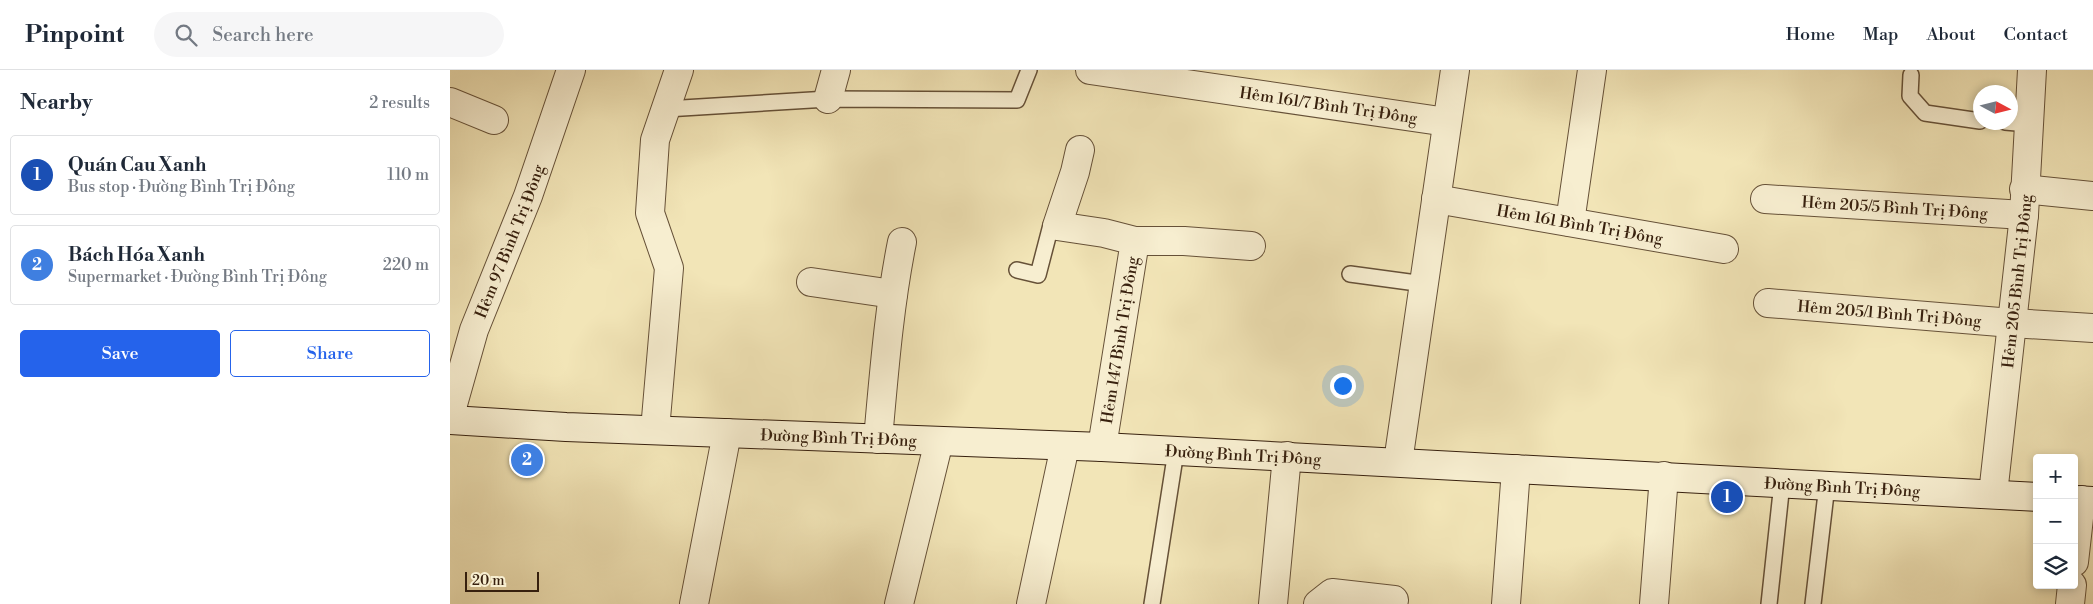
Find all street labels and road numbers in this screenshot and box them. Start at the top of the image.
street label: Hẻm 161/7 Bình Trị Đông [1238,83,1419,129]
street label: Hẻm 97 Bình Trị Đông [471,161,549,321]
street label: Hẻm 205/5 Bình Trị Đông [1801,192,1989,224]
street label: Hẻm 205 Bình Trị Đông [1998,193,2036,369]
street label: Hẻm 161 Bình Trị Đông [1495,201,1665,249]
street label: Hẻm 147 Bình Trị Đông [1097,254,1143,425]
street label: Hẻm 205/1 Bình Trị Đông [1797,296,1983,332]
street label: Đường Bình Trị Đông [760,425,918,451]
street label: Đường Bình Trị Đông [1165,441,1322,470]
street label: Đường Bình Trị Đông [1764,473,1922,502]

